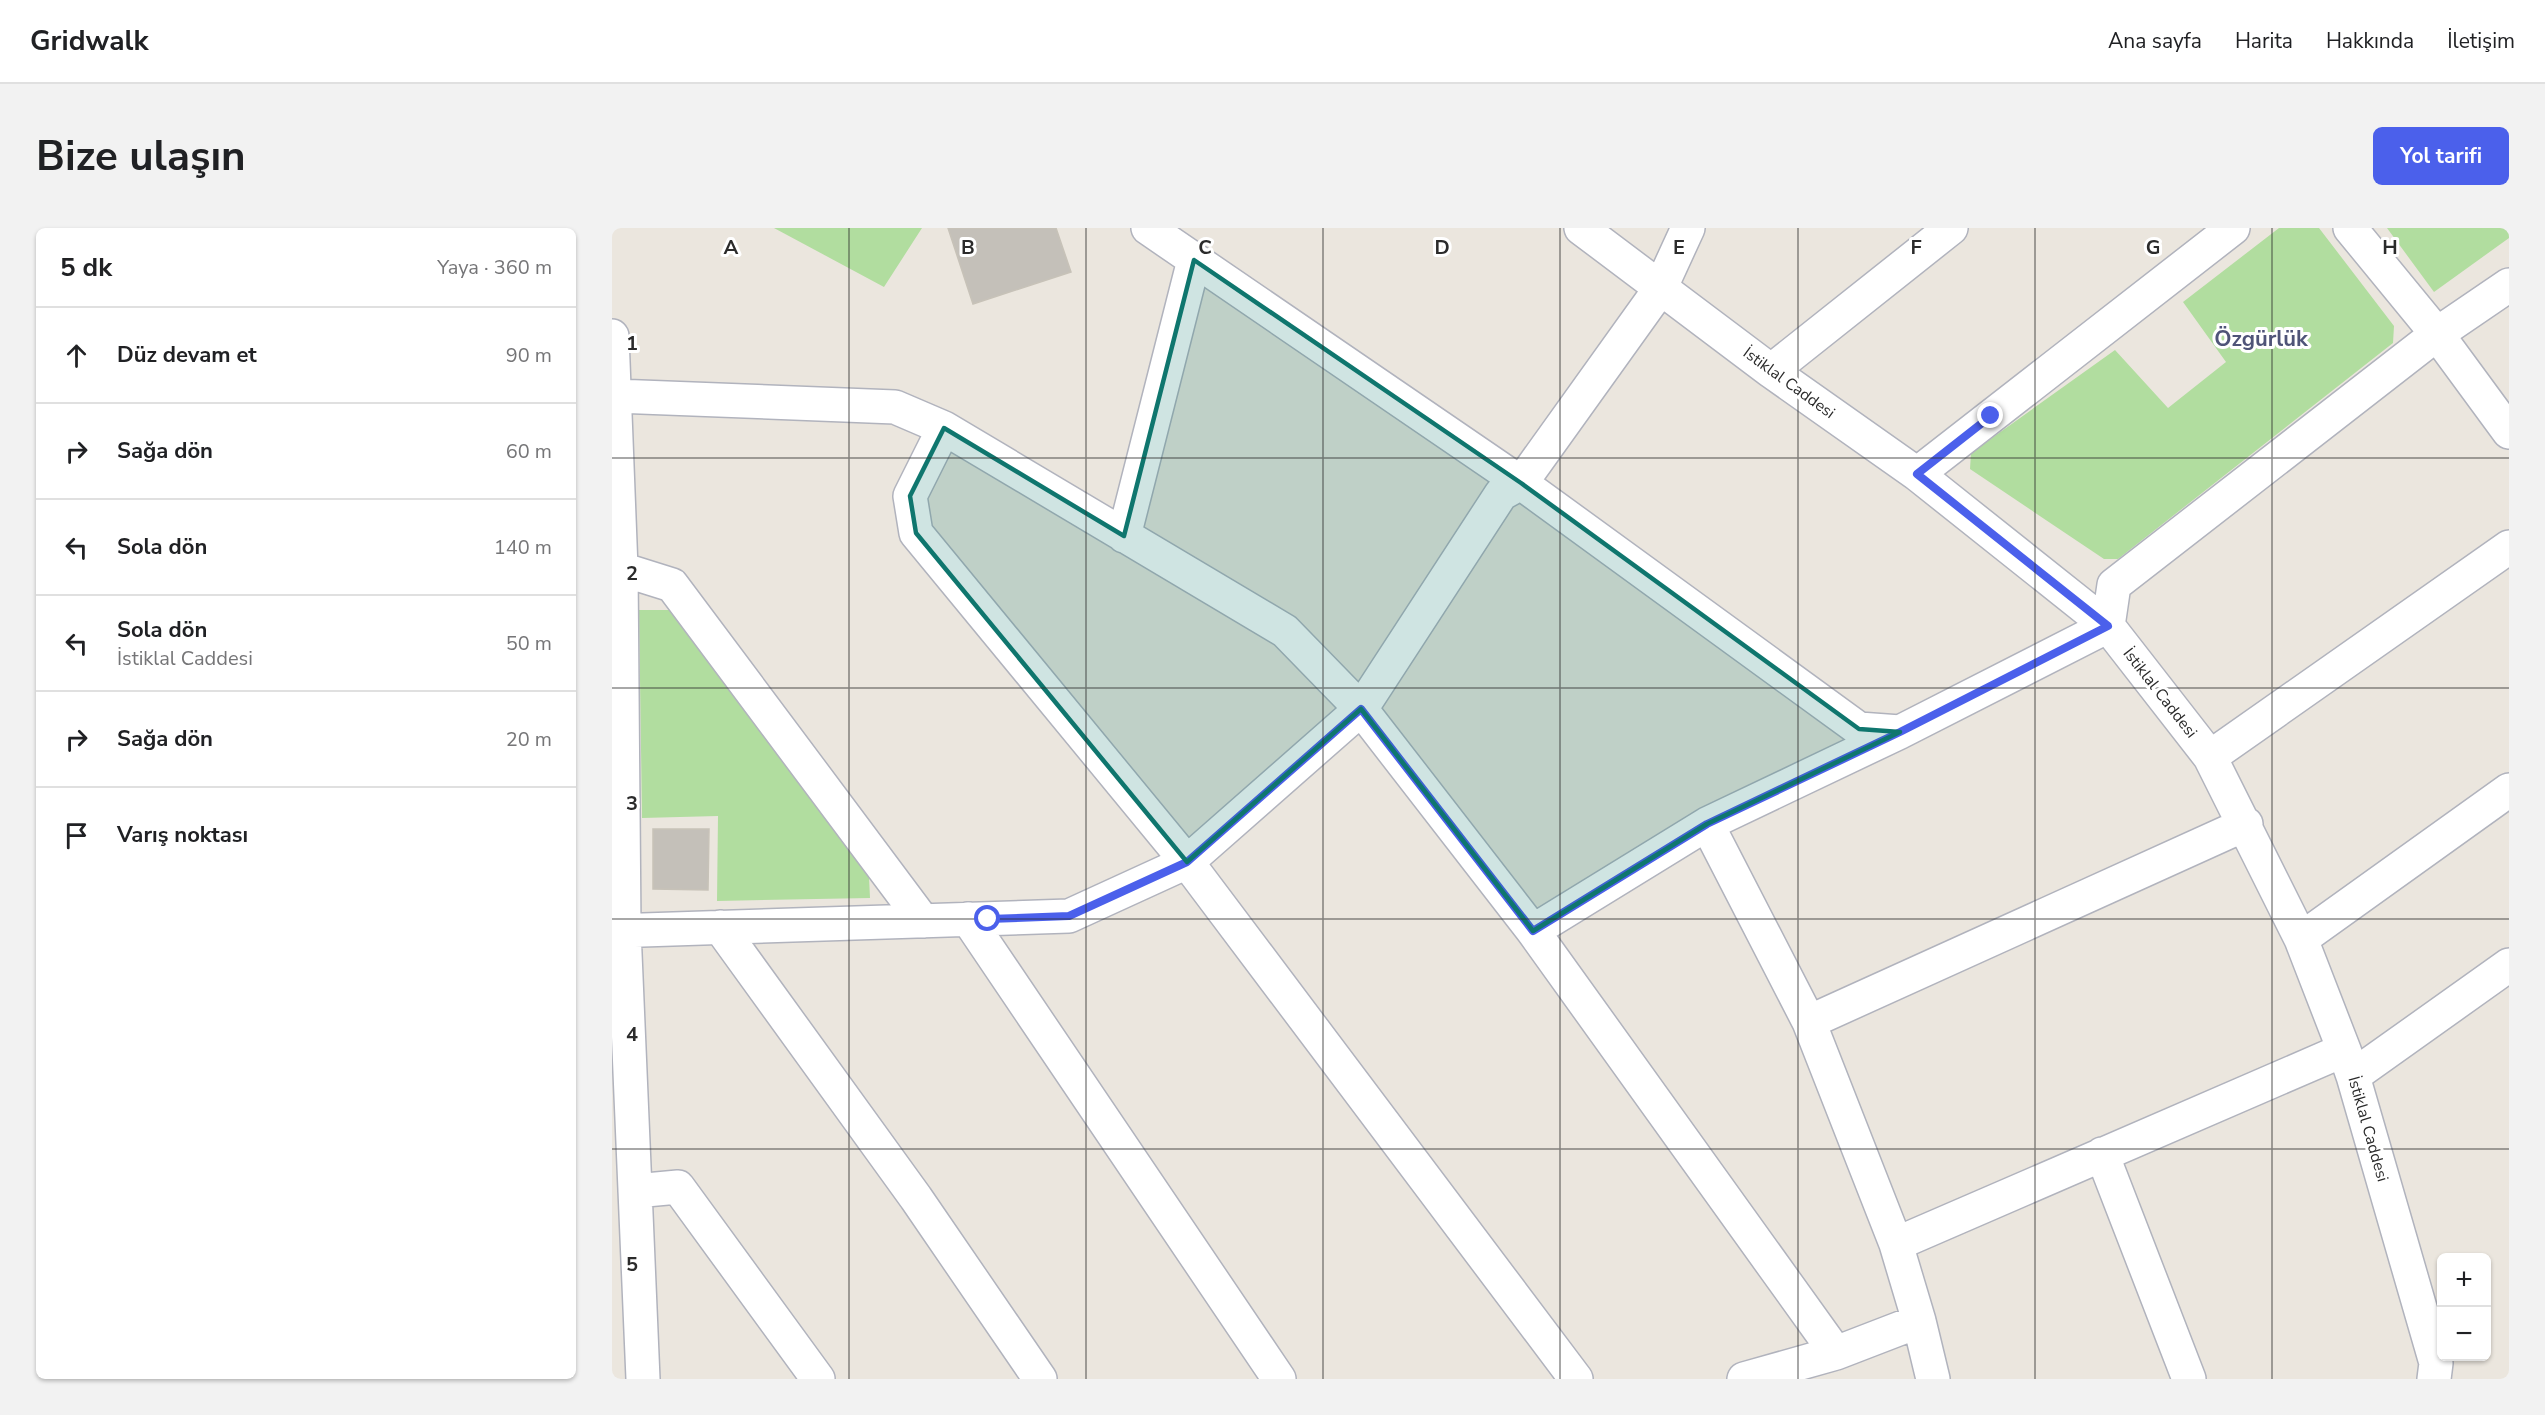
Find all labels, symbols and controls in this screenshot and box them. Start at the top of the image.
text: Gridwalk [30,22,148,60]
text: Ana sayfa [2108,27,2202,55]
text: Harita [2235,27,2293,55]
text: Hakkında [2326,27,2414,55]
text: İletişim [2447,27,2515,55]
button: Yol tarifi [2373,127,2509,185]
text: Bize ulaşın [36,128,246,185]
text: A [724,234,739,261]
text: B [961,234,975,261]
text: C [1198,234,1212,261]
text: D [1434,234,1450,261]
text: E [1673,234,1685,261]
text: F [1910,234,1922,261]
text: G [2146,234,2160,261]
text: H [2382,234,2398,261]
text: 5 dk [60,250,112,285]
text: Yaya · 360 m [437,254,552,281]
district label: Özgürlük [2214,324,2309,354]
text: 1 [626,330,638,357]
icon: ahead [60,339,93,372]
text: Düz devam et [117,340,257,370]
text: 90 m [506,342,552,369]
street label: İstiklal Caddesi [1739,342,1839,424]
route end [1977,402,2003,428]
icon: right [60,435,93,468]
text: Sağa dön [117,436,213,466]
text: 60 m [506,438,552,465]
icon: left [60,531,93,564]
text: Sola dön [117,532,207,562]
text: 140 m [494,534,552,561]
text: 2 [626,560,638,587]
text: Sola dön [117,615,207,645]
icon: left [60,627,93,660]
text: 50 m [506,630,552,657]
street label: İstiklal Caddesi [2118,643,2202,743]
text: İstiklal Caddesi [117,645,253,672]
icon: right [60,723,93,756]
text: Sağa dön [117,724,213,754]
text: 20 m [506,726,552,753]
text: 3 [626,790,638,817]
icon: arrive [60,819,93,852]
text: Varış noktası [117,820,248,850]
route start [974,905,1000,931]
text: 4 [626,1021,638,1048]
street label: İstiklal Caddesi [2342,1074,2394,1184]
text: 5 [626,1251,638,1278]
map controls [2437,1253,2491,1361]
button: + [2437,1253,2491,1307]
button: − [2437,1307,2491,1361]

